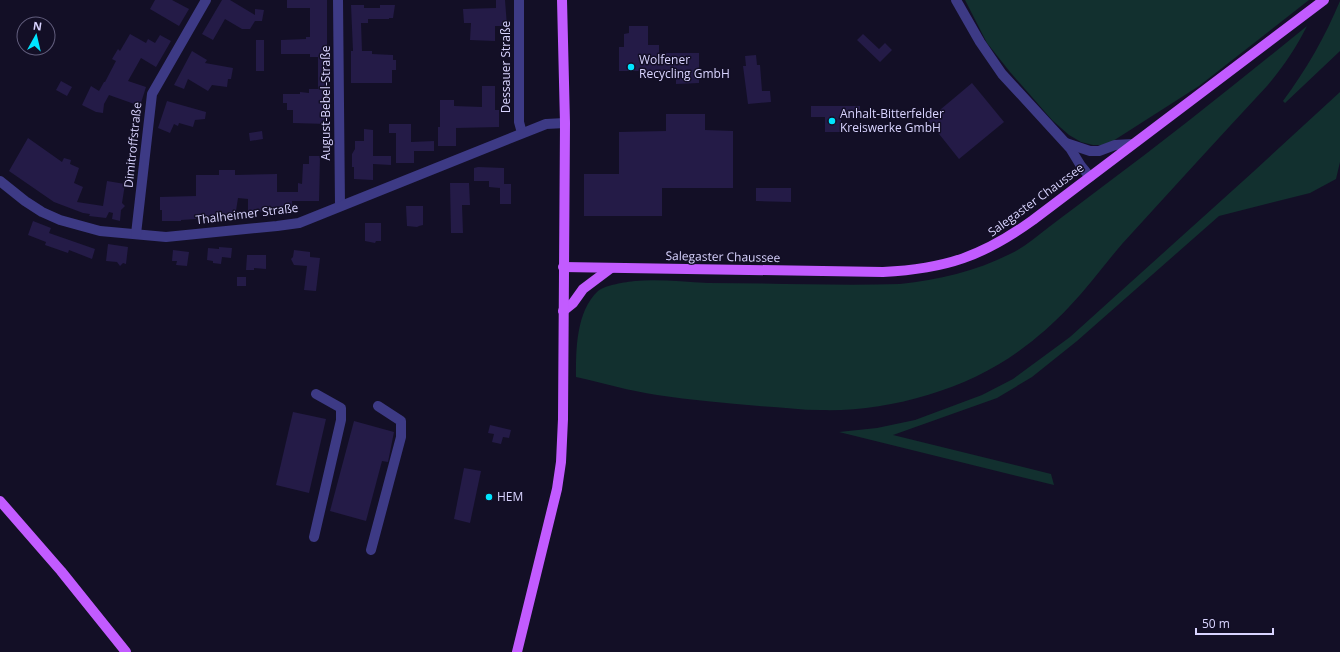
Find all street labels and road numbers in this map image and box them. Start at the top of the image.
street label: Dessauer Straße [497,21,514,113]
street label: August-Bebel-Straße [317,45,334,160]
street label: Dimitroffstraße [120,101,145,189]
street label: Salegaster Chaussee [984,159,1087,240]
street label: Thalheimer Straße [195,199,299,228]
street label: Salegaster Chaussee [665,247,781,266]

